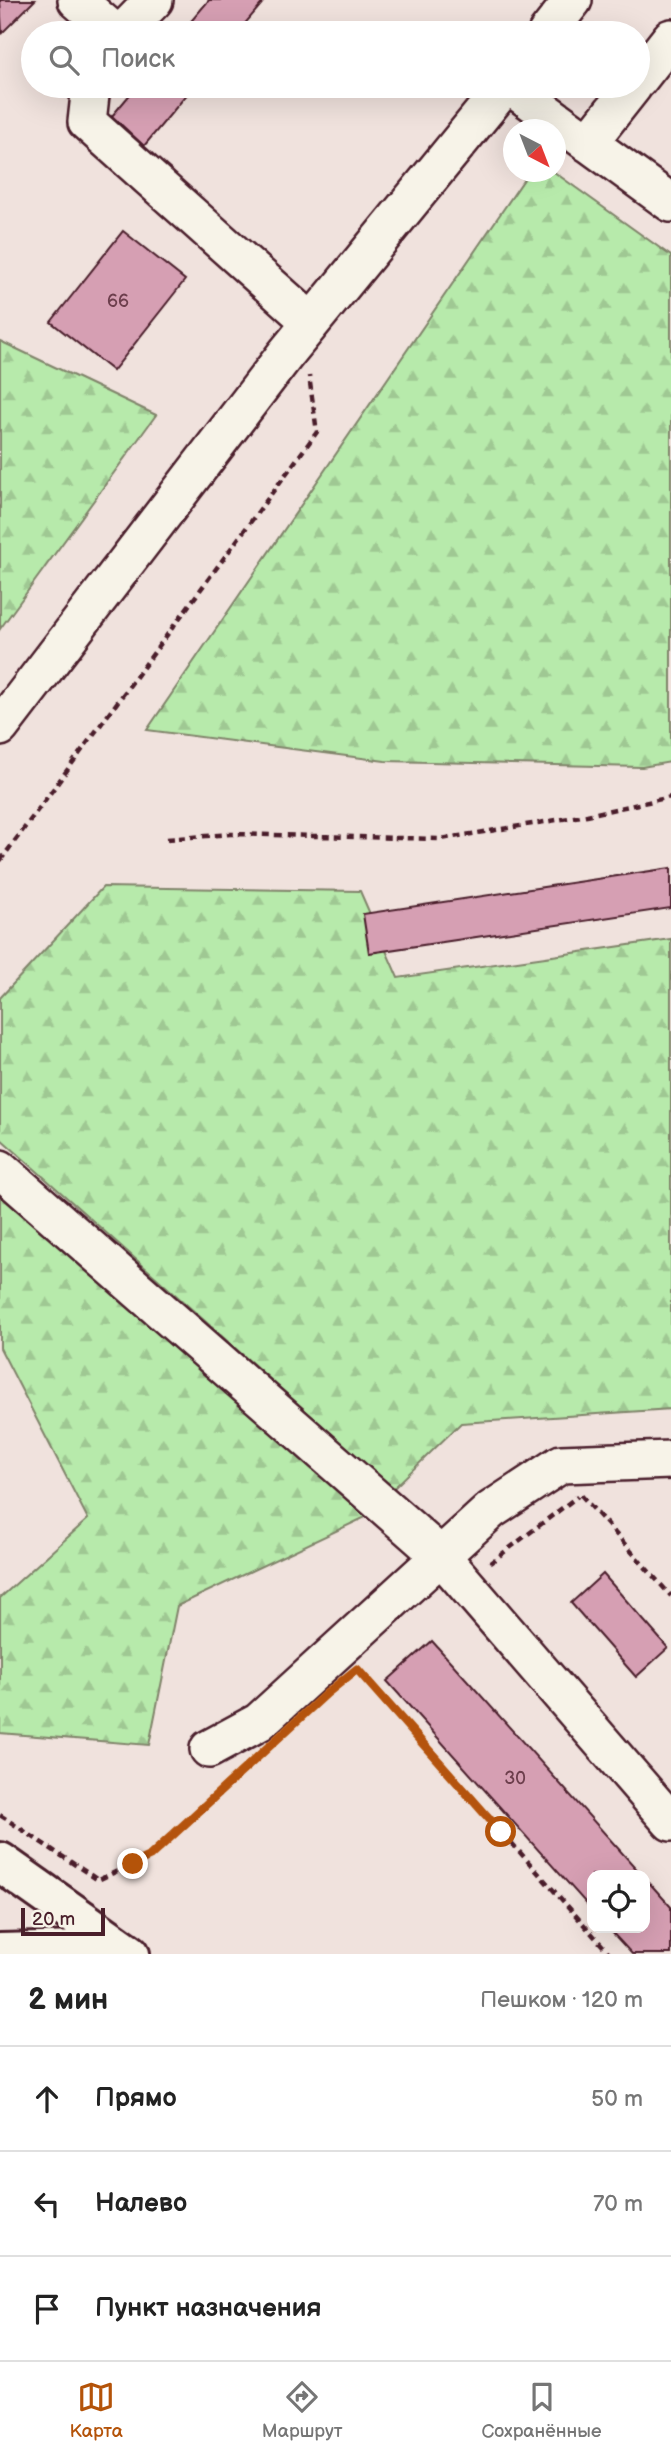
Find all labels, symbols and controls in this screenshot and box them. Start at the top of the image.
search box [21,21,650,98]
icon: search [45,41,83,79]
text: Поиск [101,44,175,75]
north arrow [503,119,566,182]
house number: 66 [107,291,129,312]
house number: 30 [504,1768,526,1789]
route start [485,1816,516,1847]
route end [117,1848,148,1879]
map controls [587,1870,650,1933]
button: locate [587,1870,650,1933]
scale bar [21,1905,105,1937]
text: 20 m [32,1908,75,1931]
text: 2 мин [28,1982,108,2018]
text: Пешком · 120 m [480,1986,643,2014]
icon: ahead [28,2080,66,2118]
text: Прямо [95,2083,177,2114]
text: 50 m [591,2085,643,2113]
icon: left [28,2185,66,2223]
text: Налево [95,2188,187,2219]
text: 70 m [593,2190,643,2218]
icon: arrive [28,2290,66,2328]
text: Пункт назначения [95,2293,321,2324]
tab: Карта [69,2378,123,2443]
tab: Маршрут [262,2378,343,2443]
tab: Сохранённые [482,2378,602,2443]

